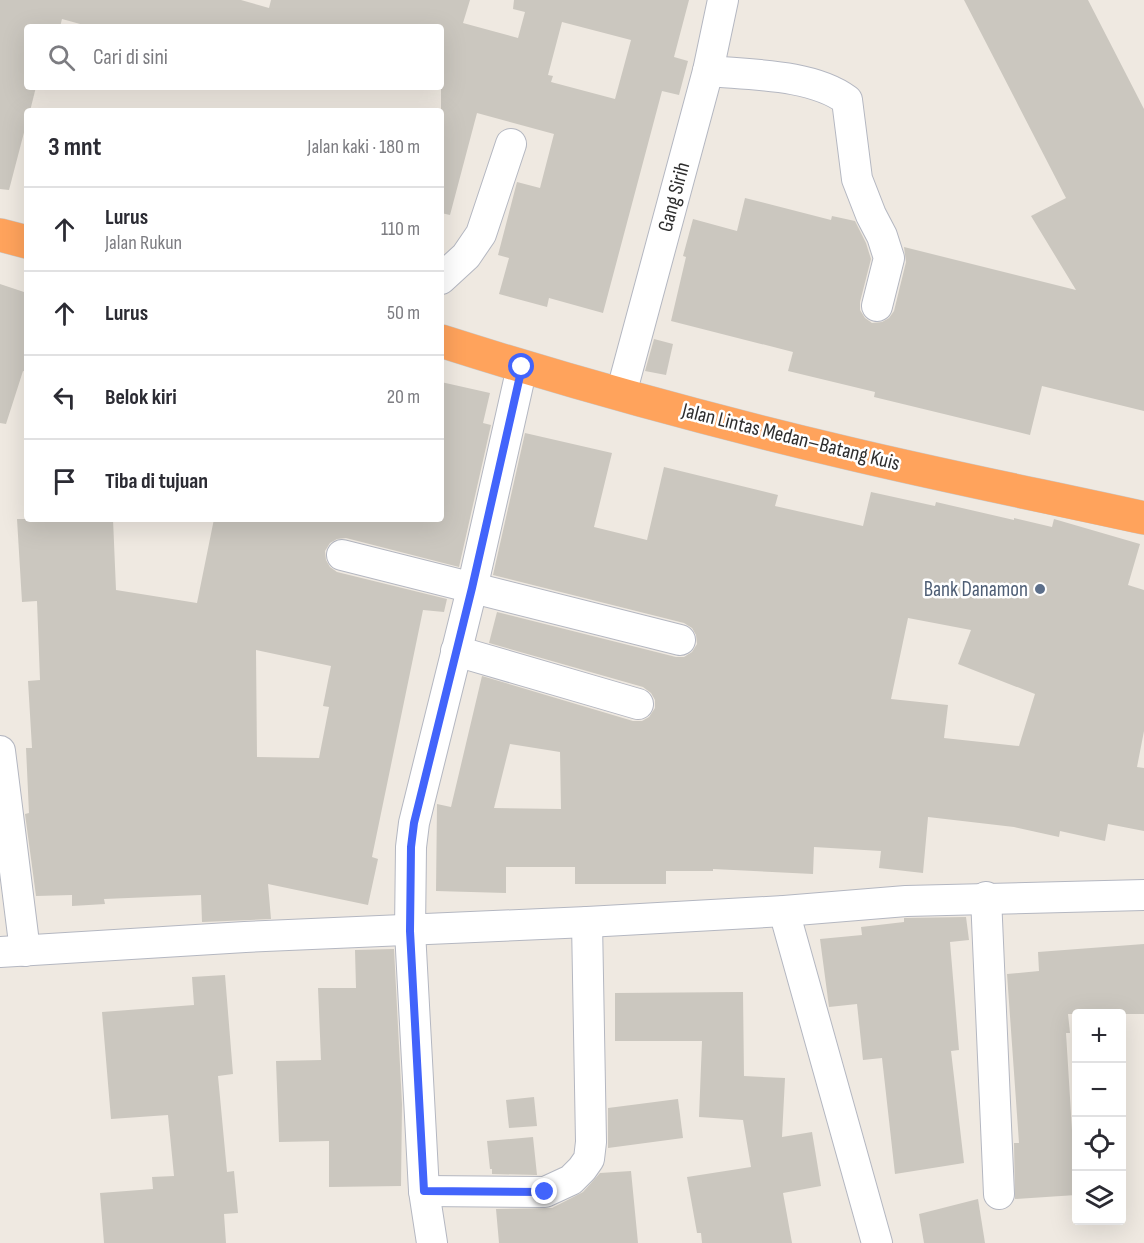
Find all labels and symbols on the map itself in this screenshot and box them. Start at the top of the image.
street label: Gang Sirih [653,159,695,235]
route start [508,353,534,379]
street label: Jalan Lintas Medan–Batang Kuis [679,398,902,476]
place label: Bank Danamon [924,577,1028,602]
marker: Bank Danamon [1033,582,1047,596]
route end [531,1178,557,1204]

